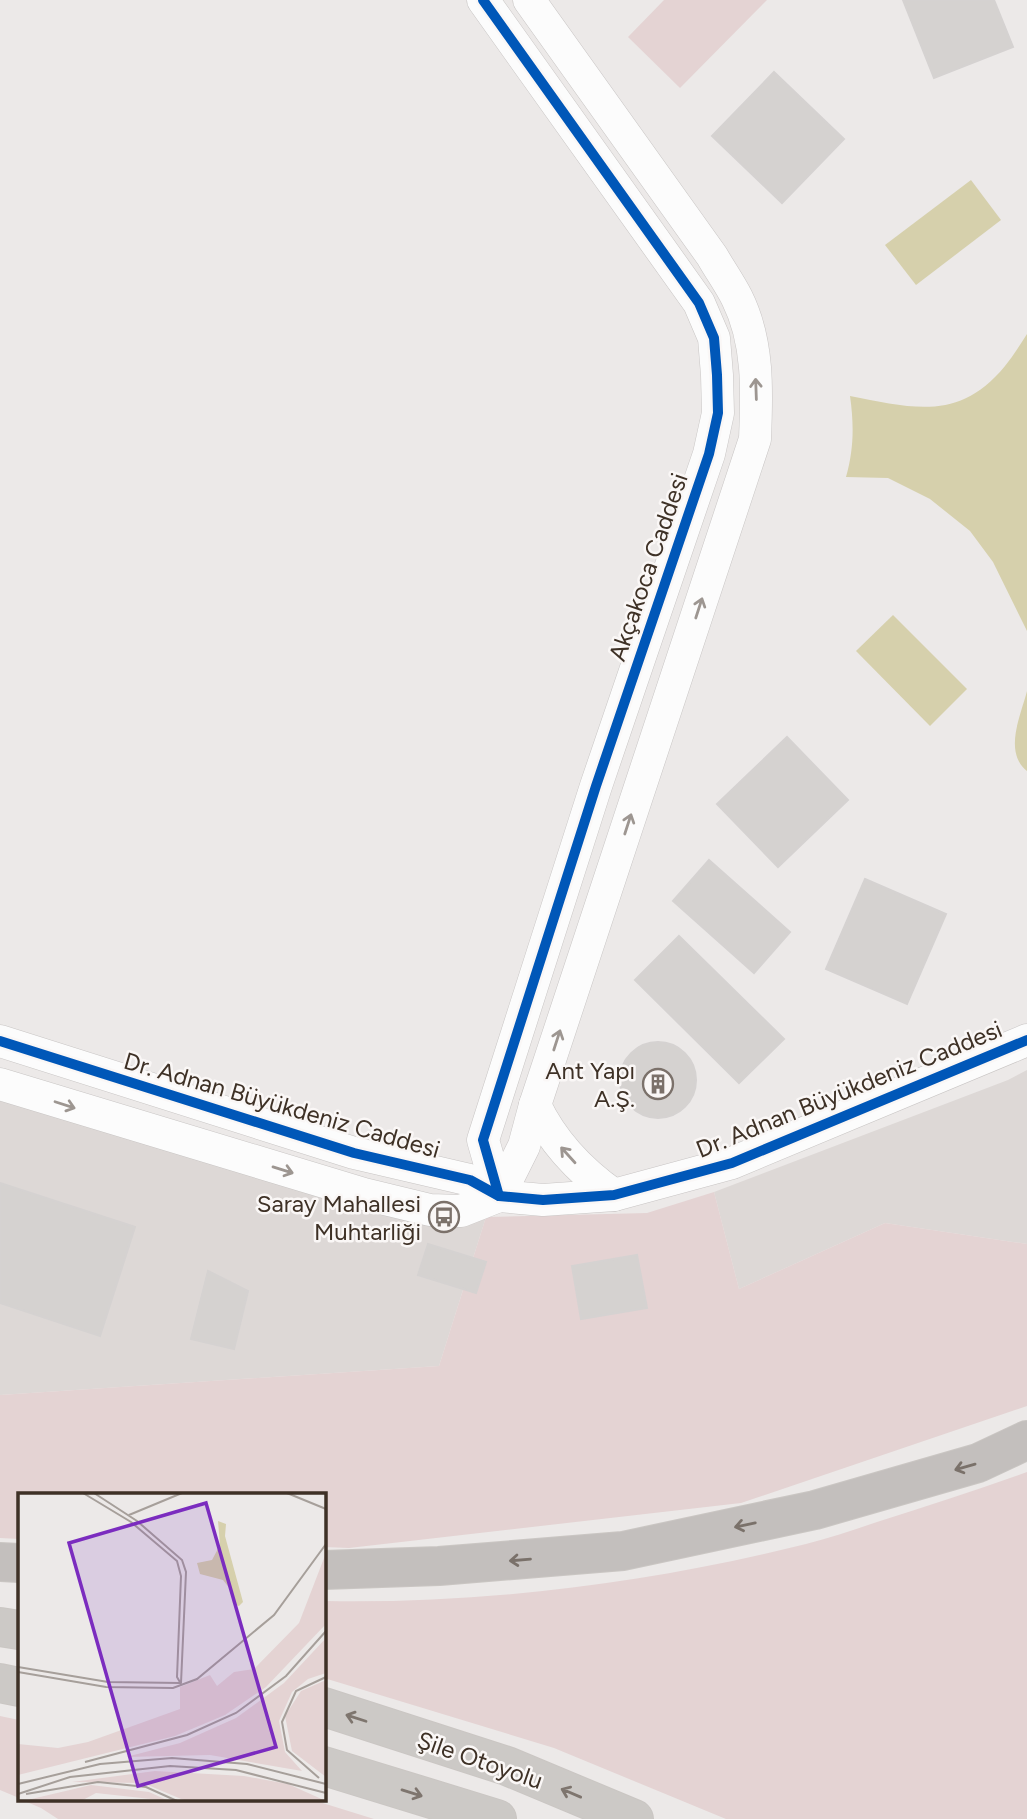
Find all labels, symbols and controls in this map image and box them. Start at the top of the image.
one-way arrow [750,378,763,401]
street label: Akçakoca Caddesi [602,469,694,665]
one-way arrow [694,597,706,619]
one-way arrow [623,813,635,835]
street label: Dr. Adnan Büyükdeniz Caddesi [692,1014,1006,1164]
one-way arrow [552,1029,564,1051]
street label: Dr. Adnan Büyükdeniz Caddesi [121,1046,443,1164]
place label: Ant Yapı A.Ş. [545,1056,635,1113]
building icon: Ant Yapı A.Ş. [641,1067,675,1101]
one-way arrow [54,1099,76,1112]
one-way arrow [560,1147,577,1164]
one-way arrow [272,1164,294,1177]
place label: Saray Mahallesi Muhtarliği [257,1189,421,1246]
bus stop icon: Saray Mahallesi Muhtarliği [427,1200,461,1234]
one-way arrow [954,1461,976,1474]
inset map [18,1493,326,1801]
one-way arrow [734,1519,757,1533]
one-way arrow [510,1554,532,1567]
one-way arrow [346,1711,368,1723]
street label: Şile Otoyolu [413,1725,547,1795]
one-way arrow [561,1785,582,1798]
one-way arrow [401,1788,423,1801]

